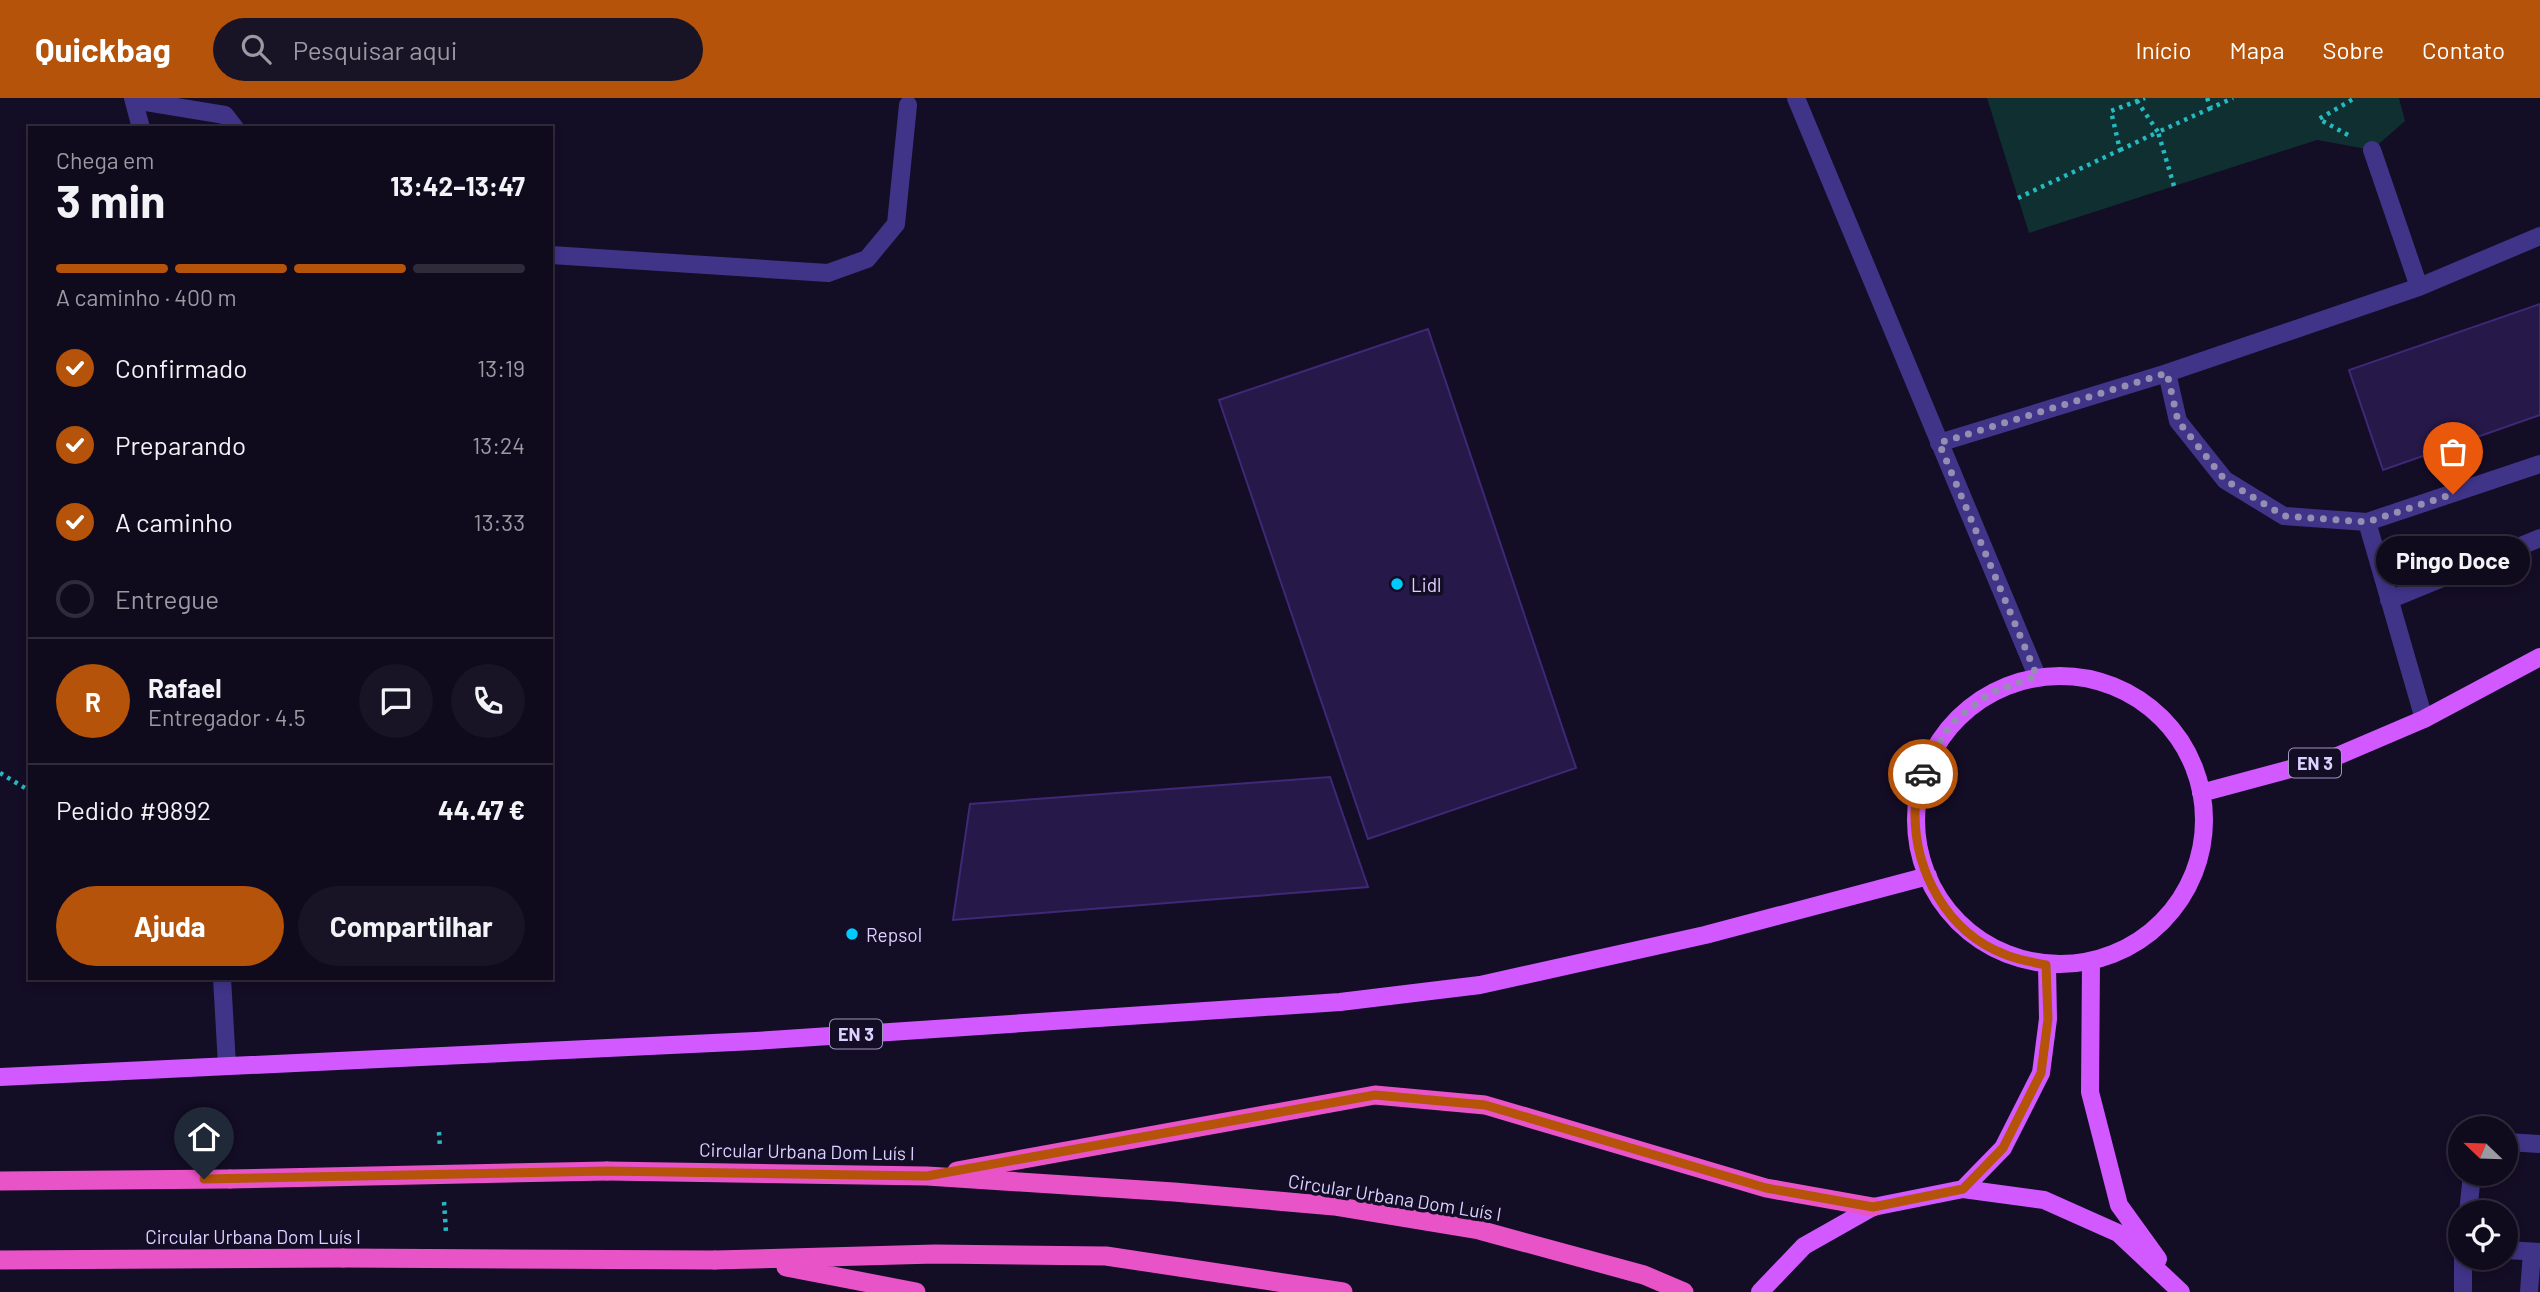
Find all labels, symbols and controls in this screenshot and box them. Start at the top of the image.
search box [213,18,703,81]
text: Quickbag [35,29,171,69]
icon: search [237,30,275,68]
text: Pesquisar aqui [293,34,457,65]
text: Início [2136,35,2192,64]
text: Mapa [2230,35,2284,64]
text: Sobre [2322,35,2384,64]
text: Contato [2422,35,2505,64]
text: Chega em [56,146,154,174]
text: 13:42–13:47 [390,170,525,201]
text: 3 min [56,172,165,227]
text: A caminho · 400 m [56,283,237,311]
icon: check [56,349,94,387]
text: Confirmado [115,352,247,383]
text: 13:19 [477,354,525,382]
pin [2423,422,2483,494]
icon: check [56,426,94,464]
text: Preparando [115,429,246,460]
text: 13:24 [472,431,525,459]
icon: bag [2434,433,2472,471]
icon: check [56,503,94,541]
text: A caminho [115,506,233,537]
text: 13:33 [474,508,525,536]
callout: Pingo Doce [2376,536,2530,585]
text: Pingo Doce [2396,546,2510,574]
place label: Lidl [1411,573,1441,596]
marker: Lidl [1389,576,1405,592]
text: Entregue [115,583,219,614]
button: chat [359,664,433,738]
button: phone [451,664,525,738]
text: Rafael [148,672,222,703]
text: R [85,686,101,717]
text: Entregador · 4.5 [148,703,306,731]
courier [1888,739,1958,809]
road number: EN 3 [2289,748,2341,778]
icon: car [1904,755,1942,793]
text: Pedido #9892 [56,794,211,825]
text: 44.47 € [438,794,525,825]
button: Ajuda [56,886,284,966]
button: Compartilhar [298,886,525,966]
place label: Repsol [866,923,922,946]
marker: Repsol [844,926,860,942]
road number: EN 3 [830,1020,882,1049]
pin [174,1107,234,1179]
north arrow [2448,1116,2518,1186]
map controls [2448,1116,2518,1270]
icon: home [185,1118,223,1156]
street label: Circular Urbana Dom Luís I [699,1138,915,1164]
street label: Circular Urbana Dom Luís I [1287,1169,1503,1225]
button: locate [2448,1200,2518,1270]
street label: Circular Urbana Dom Luís I [145,1225,361,1248]

